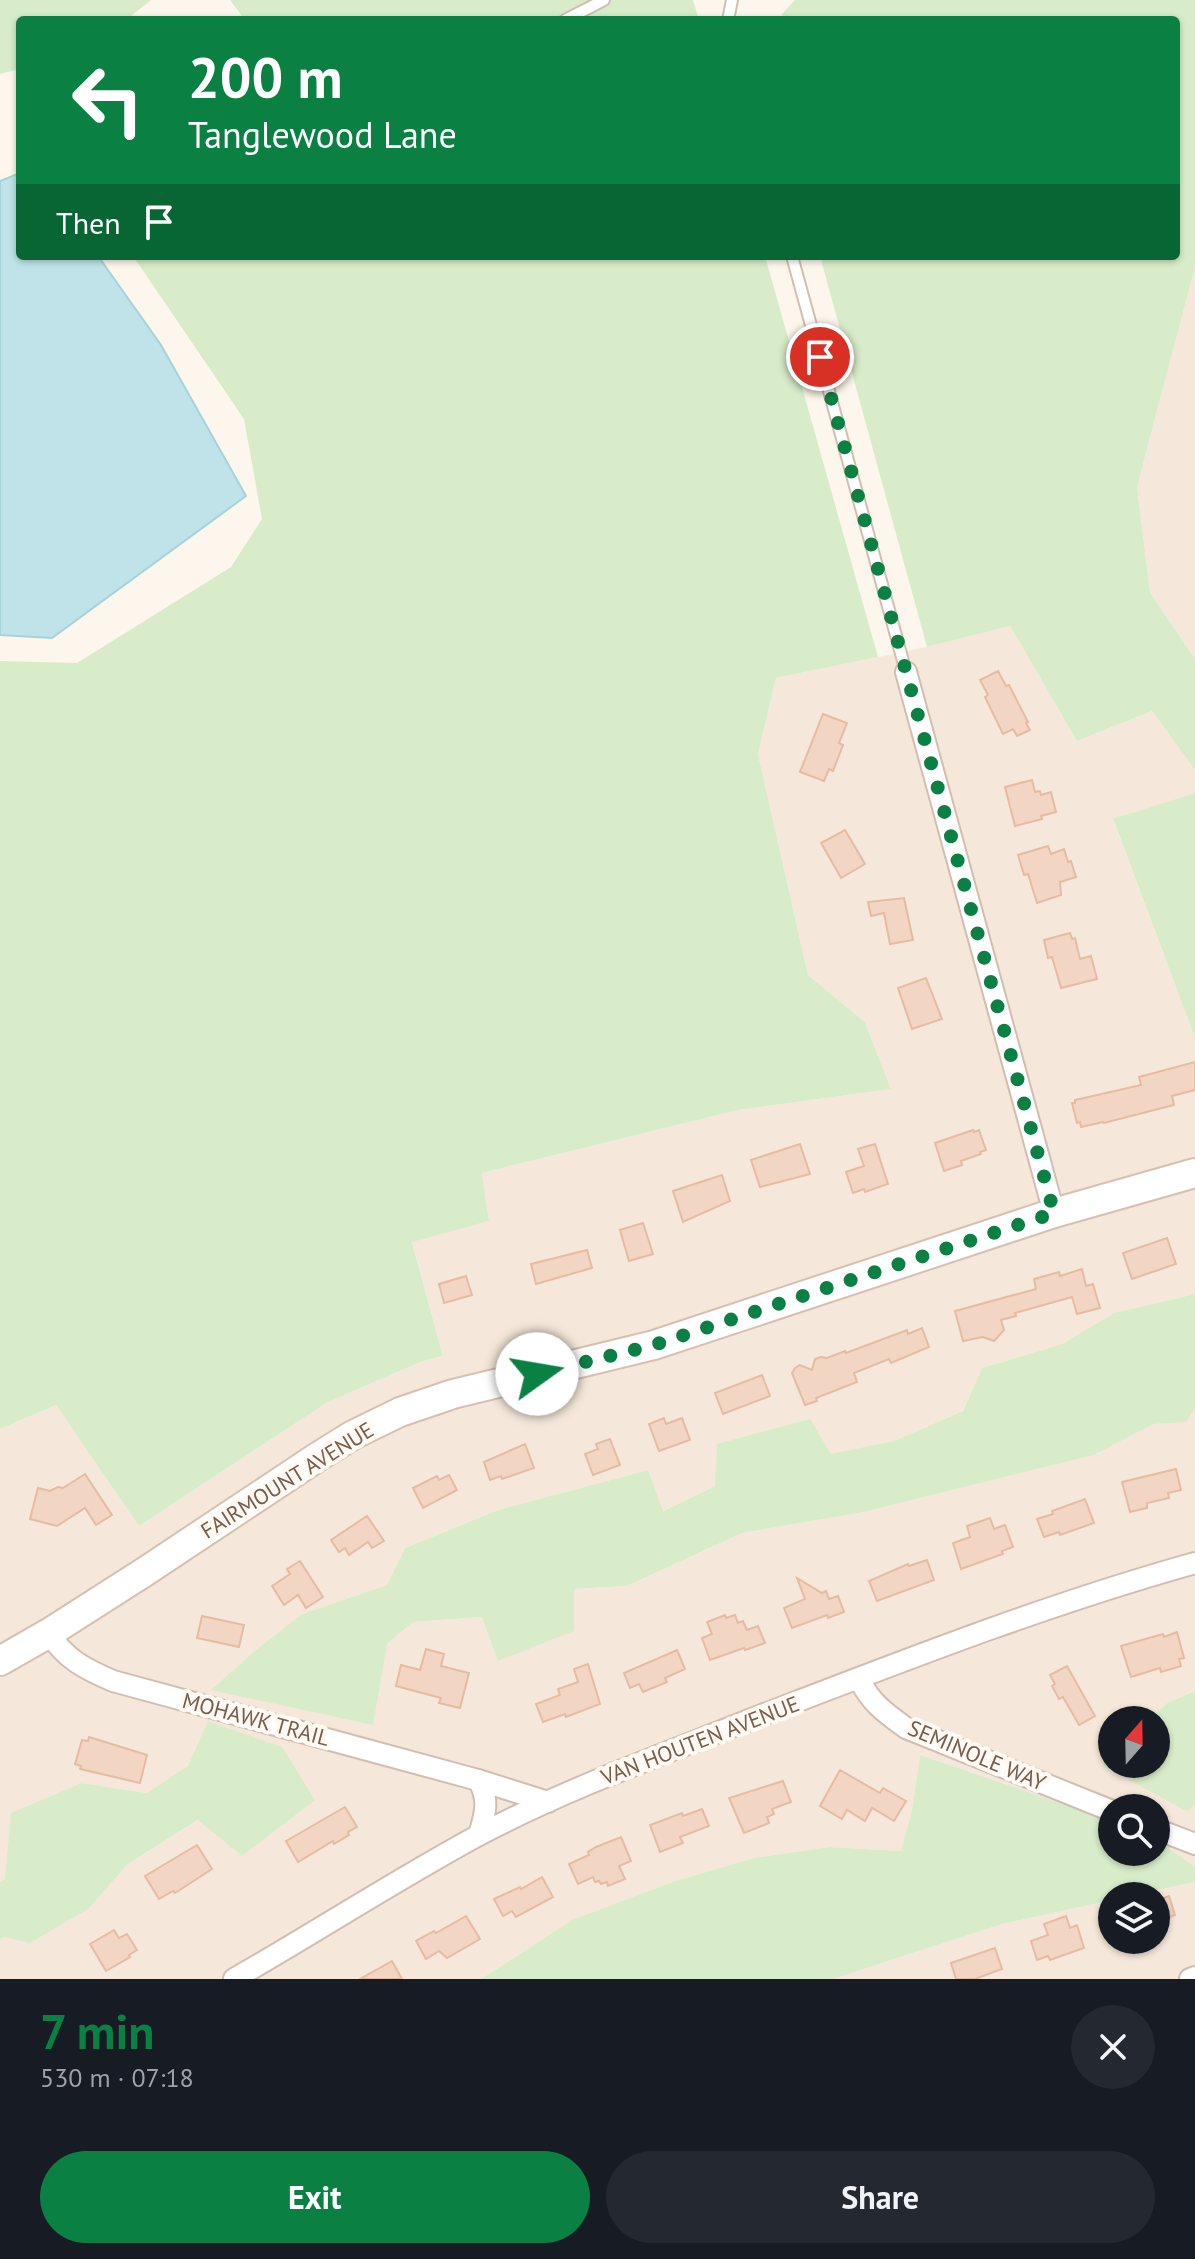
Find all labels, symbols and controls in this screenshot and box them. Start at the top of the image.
text: 200 m [188,41,343,113]
icon: left [56,48,160,152]
text: Tanglewood Lane [188,111,457,158]
icon: arrive [137,200,181,244]
text: Then [56,203,121,242]
pin [786,323,854,391]
icon: arrive [798,335,842,379]
position arrow [495,1332,579,1416]
street label: FAIRMOUNT AVENUE [195,1415,379,1545]
street label: MOHAWK TRAIL [179,1686,333,1752]
street label: VAN HOUTEN AVENUE [596,1689,803,1791]
north arrow [1098,1706,1170,1778]
map controls [1098,1706,1170,1954]
street label: SEMINOLE WAY [904,1713,1051,1797]
button: search [1098,1794,1170,1866]
button: layers [1098,1882,1170,1954]
text: 7 min [40,2000,154,2062]
button: close [1071,2005,1155,2089]
text: 530 m · 07:18 [40,2061,194,2094]
button: Exit [40,2151,590,2243]
button: Share [606,2151,1155,2243]

